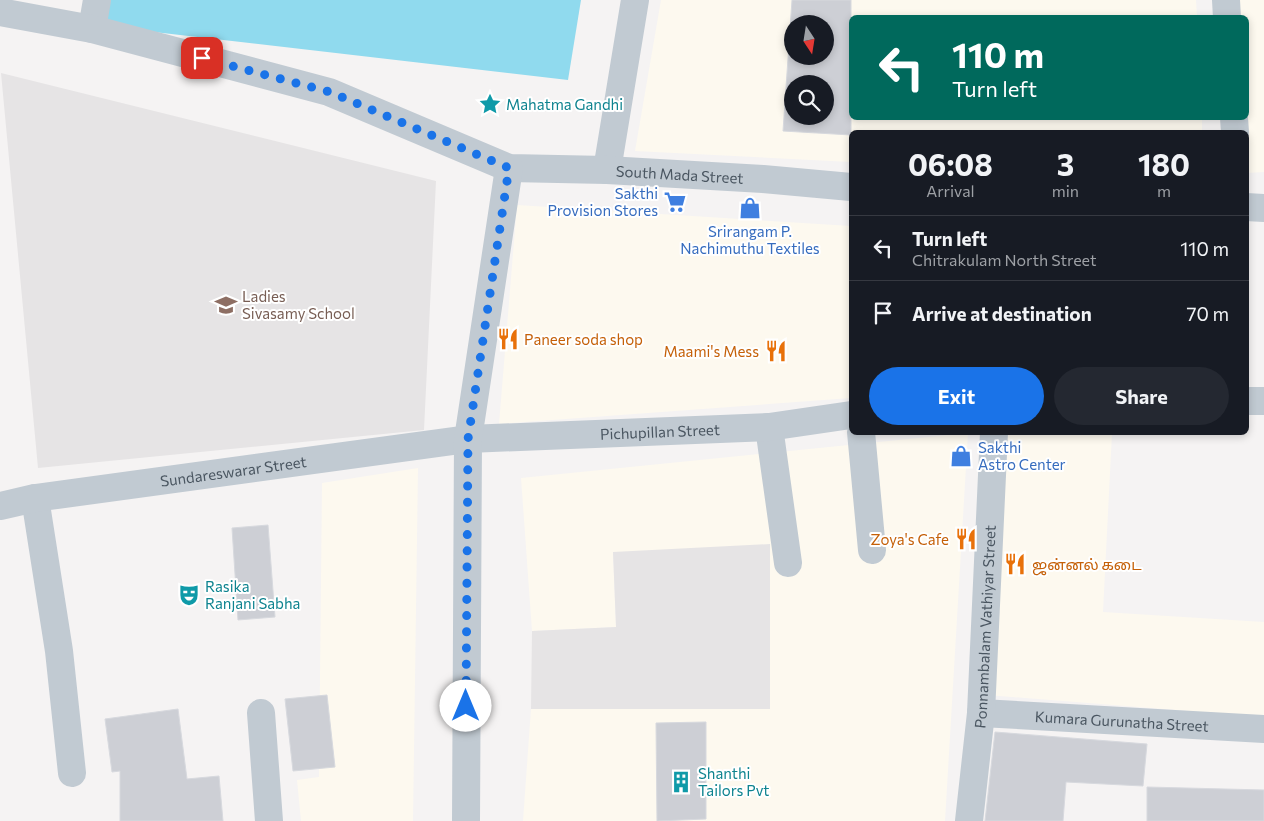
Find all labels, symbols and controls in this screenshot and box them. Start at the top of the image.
north arrow [784,15,834,65]
map controls [784,15,834,125]
text: 110 m [952,32,1044,75]
icon: left [869,35,934,100]
pin [181,37,223,79]
icon: arrive [188,44,216,72]
button: search [784,75,834,125]
text: Turn left [952,75,1037,102]
place icon: Mahatma Gandhi [477,91,503,117]
place label: Mahatma Gandhi [506,95,623,113]
text: 06:08 [908,145,993,182]
text: 3 [1057,145,1074,182]
text: 180 [1138,145,1190,182]
street label: South Mada Street [615,162,744,187]
text: Arrival [926,181,975,200]
text: min [1052,181,1079,200]
text: m [1157,181,1171,200]
place label: Sakthi Provision Stores [547,184,658,219]
supermarket icon: Sakthi Provision Stores [662,189,688,215]
shop icon: Srirangam P. Nachimuthu Textiles [737,195,763,221]
place label: Srirangam P. Nachimuthu Textiles [680,222,820,257]
text: Turn left [912,227,987,250]
icon: left [869,234,897,262]
text: 110 m [1180,237,1229,260]
text: Chitrakulam North Street [912,250,1097,269]
place label: Ladies Sivasamy School [242,287,355,322]
school or university icon: Ladies Sivasamy School [213,292,239,318]
icon: arrive [869,299,897,327]
text: Arrive at destination [912,302,1092,325]
text: 70 m [1186,302,1229,325]
restaurant icon: Paneer soda shop [495,326,521,352]
place label: Paneer soda shop [524,330,643,348]
restaurant icon: Maami's Mess [763,338,789,364]
place label: Maami's Mess [664,342,759,360]
button: Exit [869,367,1044,425]
button: Share [1054,367,1229,425]
street label: Pichupillan Street [600,420,720,443]
place label: Sakthi Astro Center [978,438,1066,473]
shop icon: Sakthi Astro Center [948,443,974,469]
street label: Sundareswarar Street [159,452,308,490]
street label: Ponnambalam Vathiyar Street [970,525,999,729]
restaurant icon: Zoya's Cafe [953,526,979,552]
place label: Zoya's Cafe [870,530,949,548]
restaurant icon: ஜன்னல் கடை [1002,551,1028,577]
place label: ஜன்னல் கடை [1032,555,1142,576]
place label: Rasika Ranjani Sabha [205,577,300,612]
theatre icon: Rasika Ranjani Sabha [176,582,202,608]
position arrow [439,679,491,731]
street label: Kumara Gurunatha Street [1034,707,1209,735]
place label: Shanthi Tailors Pvt [698,764,769,799]
building icon: Shanthi Tailors Pvt [668,769,694,795]

